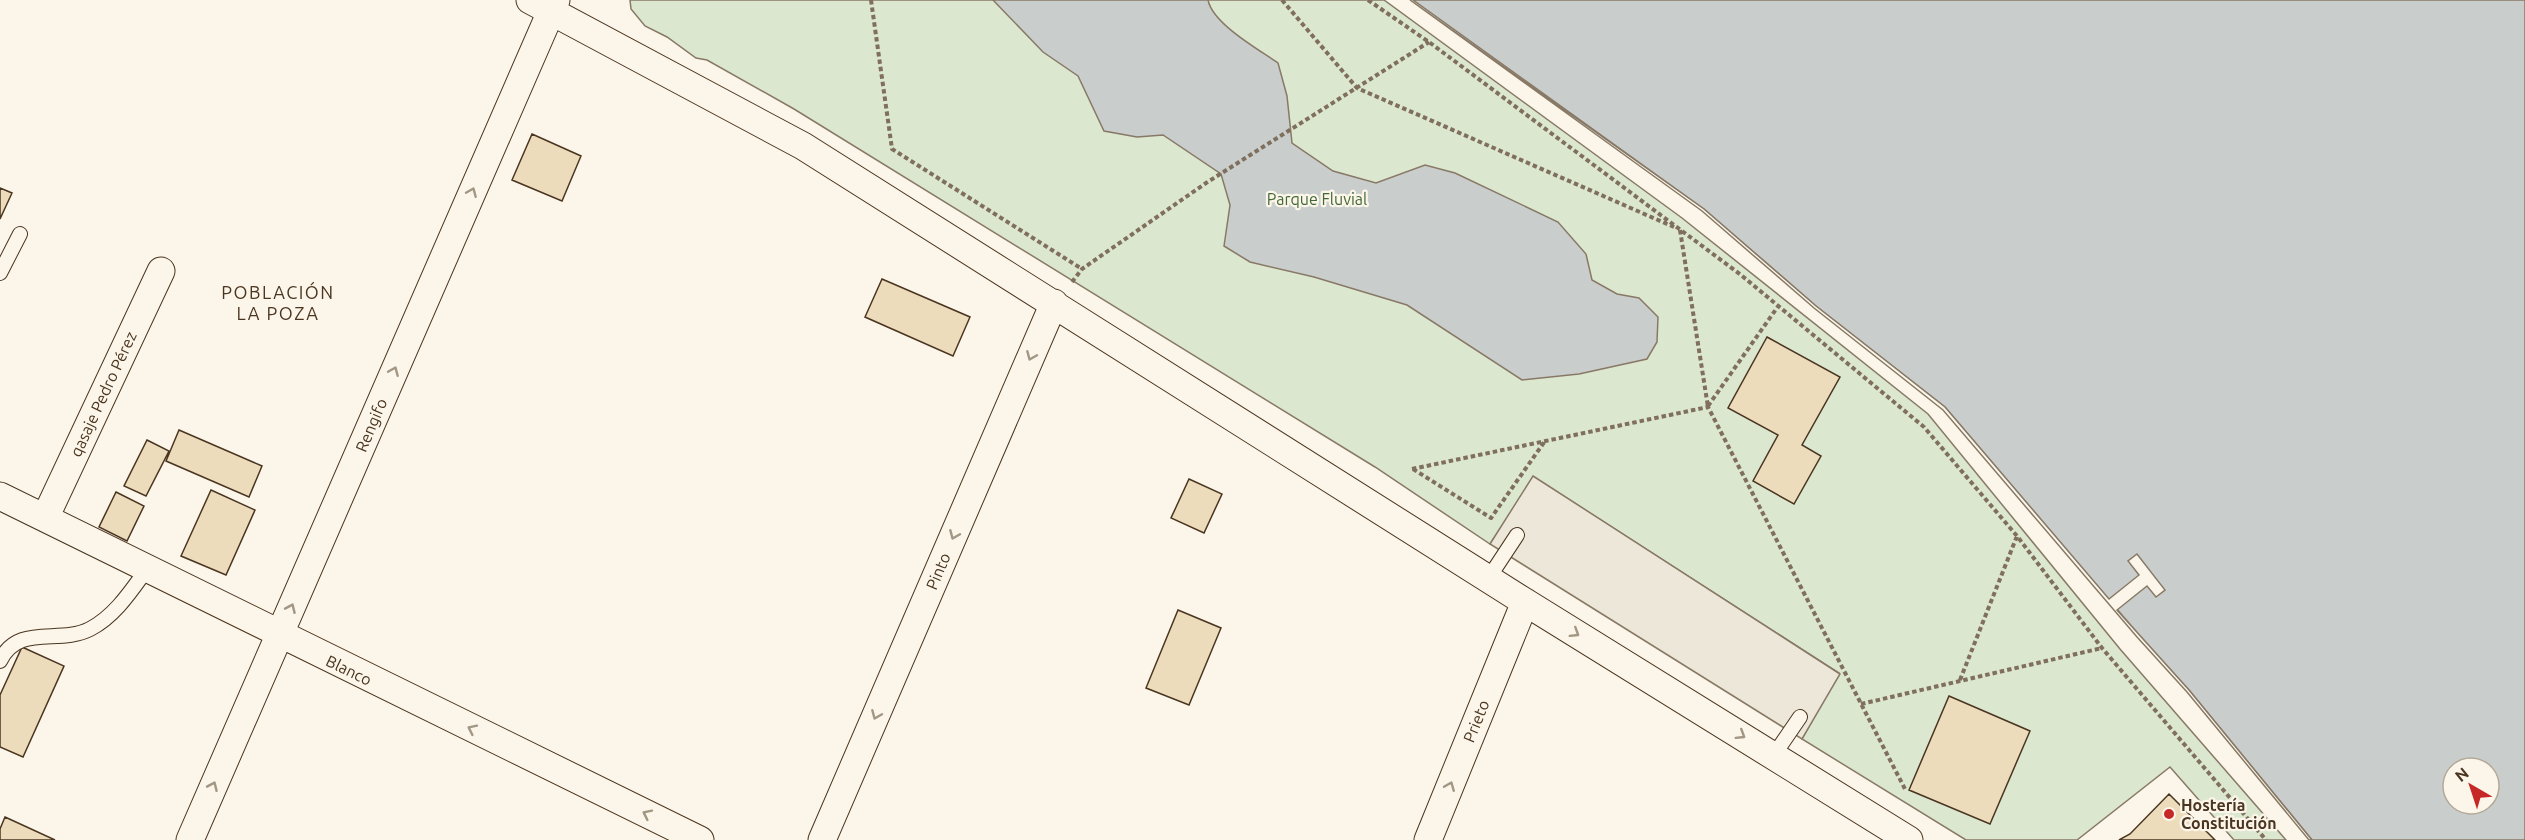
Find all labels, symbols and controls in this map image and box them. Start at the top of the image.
one-way arrow [465,188,477,199]
park label: Parque Fluvial [1267,190,1367,208]
district label: POBLACIÓN LA POZA [221,281,335,323]
street label: qasaje Pedro Pérez [66,329,140,459]
one-way arrow [1026,350,1038,361]
one-way arrow [387,366,399,377]
street label: Rengifo [352,396,390,454]
one-way arrow [949,529,961,540]
street label: Pinto [922,550,954,592]
one-way arrow [284,603,296,614]
one-way arrow [1569,626,1579,638]
street label: Blanco [323,651,375,689]
street label: Prieto [1459,697,1493,745]
one-way arrow [871,708,883,719]
one-way arrow [467,725,478,737]
one-way arrow [1735,728,1745,740]
north arrow [2441,756,2501,816]
text: N [2451,764,2472,785]
one-way arrow [1443,781,1455,792]
one-way arrow [206,782,218,793]
place label: Hostería Constitución [2181,796,2277,832]
marker: Hostería Constitución [2162,807,2176,821]
one-way arrow [643,810,654,822]

